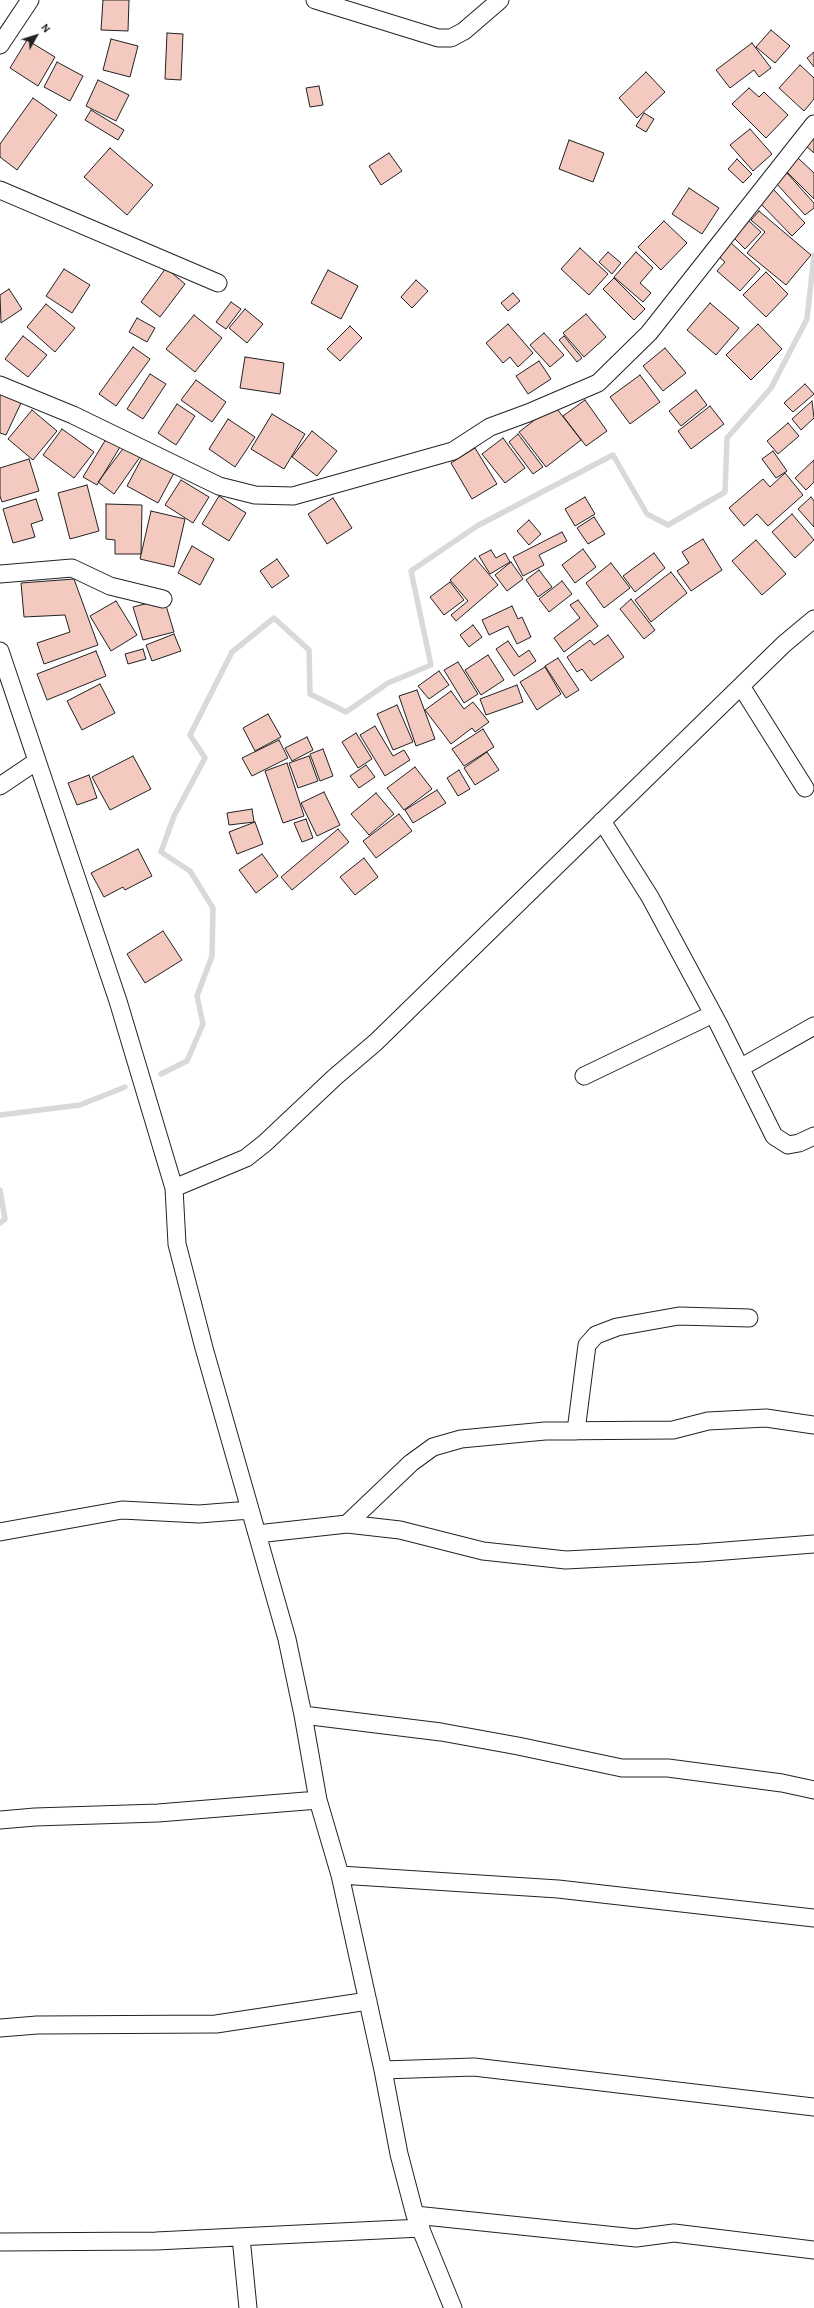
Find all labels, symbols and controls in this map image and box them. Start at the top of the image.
north arrow [16,16,56,56]
text: N [39,22,52,35]

